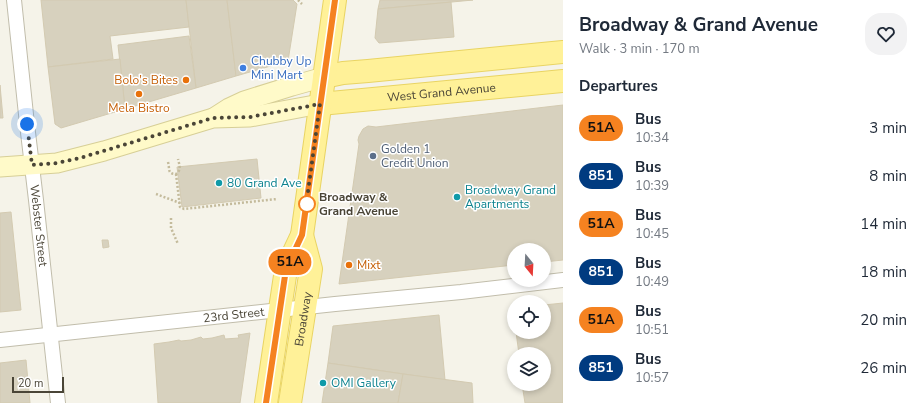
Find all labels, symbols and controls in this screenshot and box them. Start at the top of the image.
text: Broadway & Grand Avenue [579,12,818,38]
button: heart [865,13,907,55]
text: Walk · 3 min · 170 m [579,40,700,58]
place label: Chubby Up Mini Mart [251,53,312,83]
marker: Chubby Up Mini Mart [238,63,248,73]
place label: Bolo's Bites [114,72,178,88]
marker: Bolo's Bites [181,75,191,85]
text: Departures [579,76,658,96]
street label: West Grand Avenue [386,79,496,106]
marker: Mela Bistro [134,89,144,99]
place label: Mela Bistro [108,100,170,116]
text: Bus [635,109,661,129]
your location [17,114,37,134]
text: 51A [587,118,615,137]
text: 3 min [869,118,907,138]
text: 10:34 [635,129,669,147]
place label: Golden 1 Credit Union [381,141,449,171]
marker: Golden 1 Credit Union [368,151,378,161]
text: Bus [635,157,661,177]
text: 851 [588,166,614,185]
text: 8 min [869,166,907,186]
place label: 80 Grand Ave [227,175,302,191]
text: 10:39 [635,177,669,195]
marker: 80 Grand Ave [214,178,224,188]
place label: Broadway Grand Apartments [465,182,556,212]
street label: Webster Street [26,184,51,268]
place label: Broadway & Grand Avenue [319,189,399,219]
marker: Broadway Grand Apartments [452,192,462,202]
marker: Broadway & Grand Avenue [298,195,316,213]
text: Bus [635,205,661,225]
text: 51A [587,214,615,233]
text: 14 min [860,214,907,234]
text: 10:45 [635,225,669,243]
north arrow [507,243,551,287]
map controls [507,243,551,391]
line badge: 51A [267,249,313,275]
text: 51A [276,252,304,271]
text: Bus [635,253,661,273]
place label: Mixt [357,257,381,273]
marker: Mixt [344,260,354,270]
text: 851 [588,262,614,281]
text: 18 min [860,262,907,282]
text: 10:49 [635,273,669,291]
street label: Broadway [291,290,315,347]
button: locate [507,295,551,339]
text: Bus [635,301,661,321]
street label: 23rd Street [202,304,266,326]
text: 51A [587,310,615,329]
text: 20 min [860,310,907,330]
text: 10:51 [635,321,669,339]
button: layers [507,347,551,391]
text: Bus [635,349,661,369]
text: 851 [588,358,614,377]
text: 26 min [860,358,907,378]
text: 10:57 [635,369,669,387]
scale bar [12,375,64,394]
place label: OMI Gallery [331,375,397,391]
text: 20 m [18,376,43,391]
marker: OMI Gallery [318,378,328,388]

